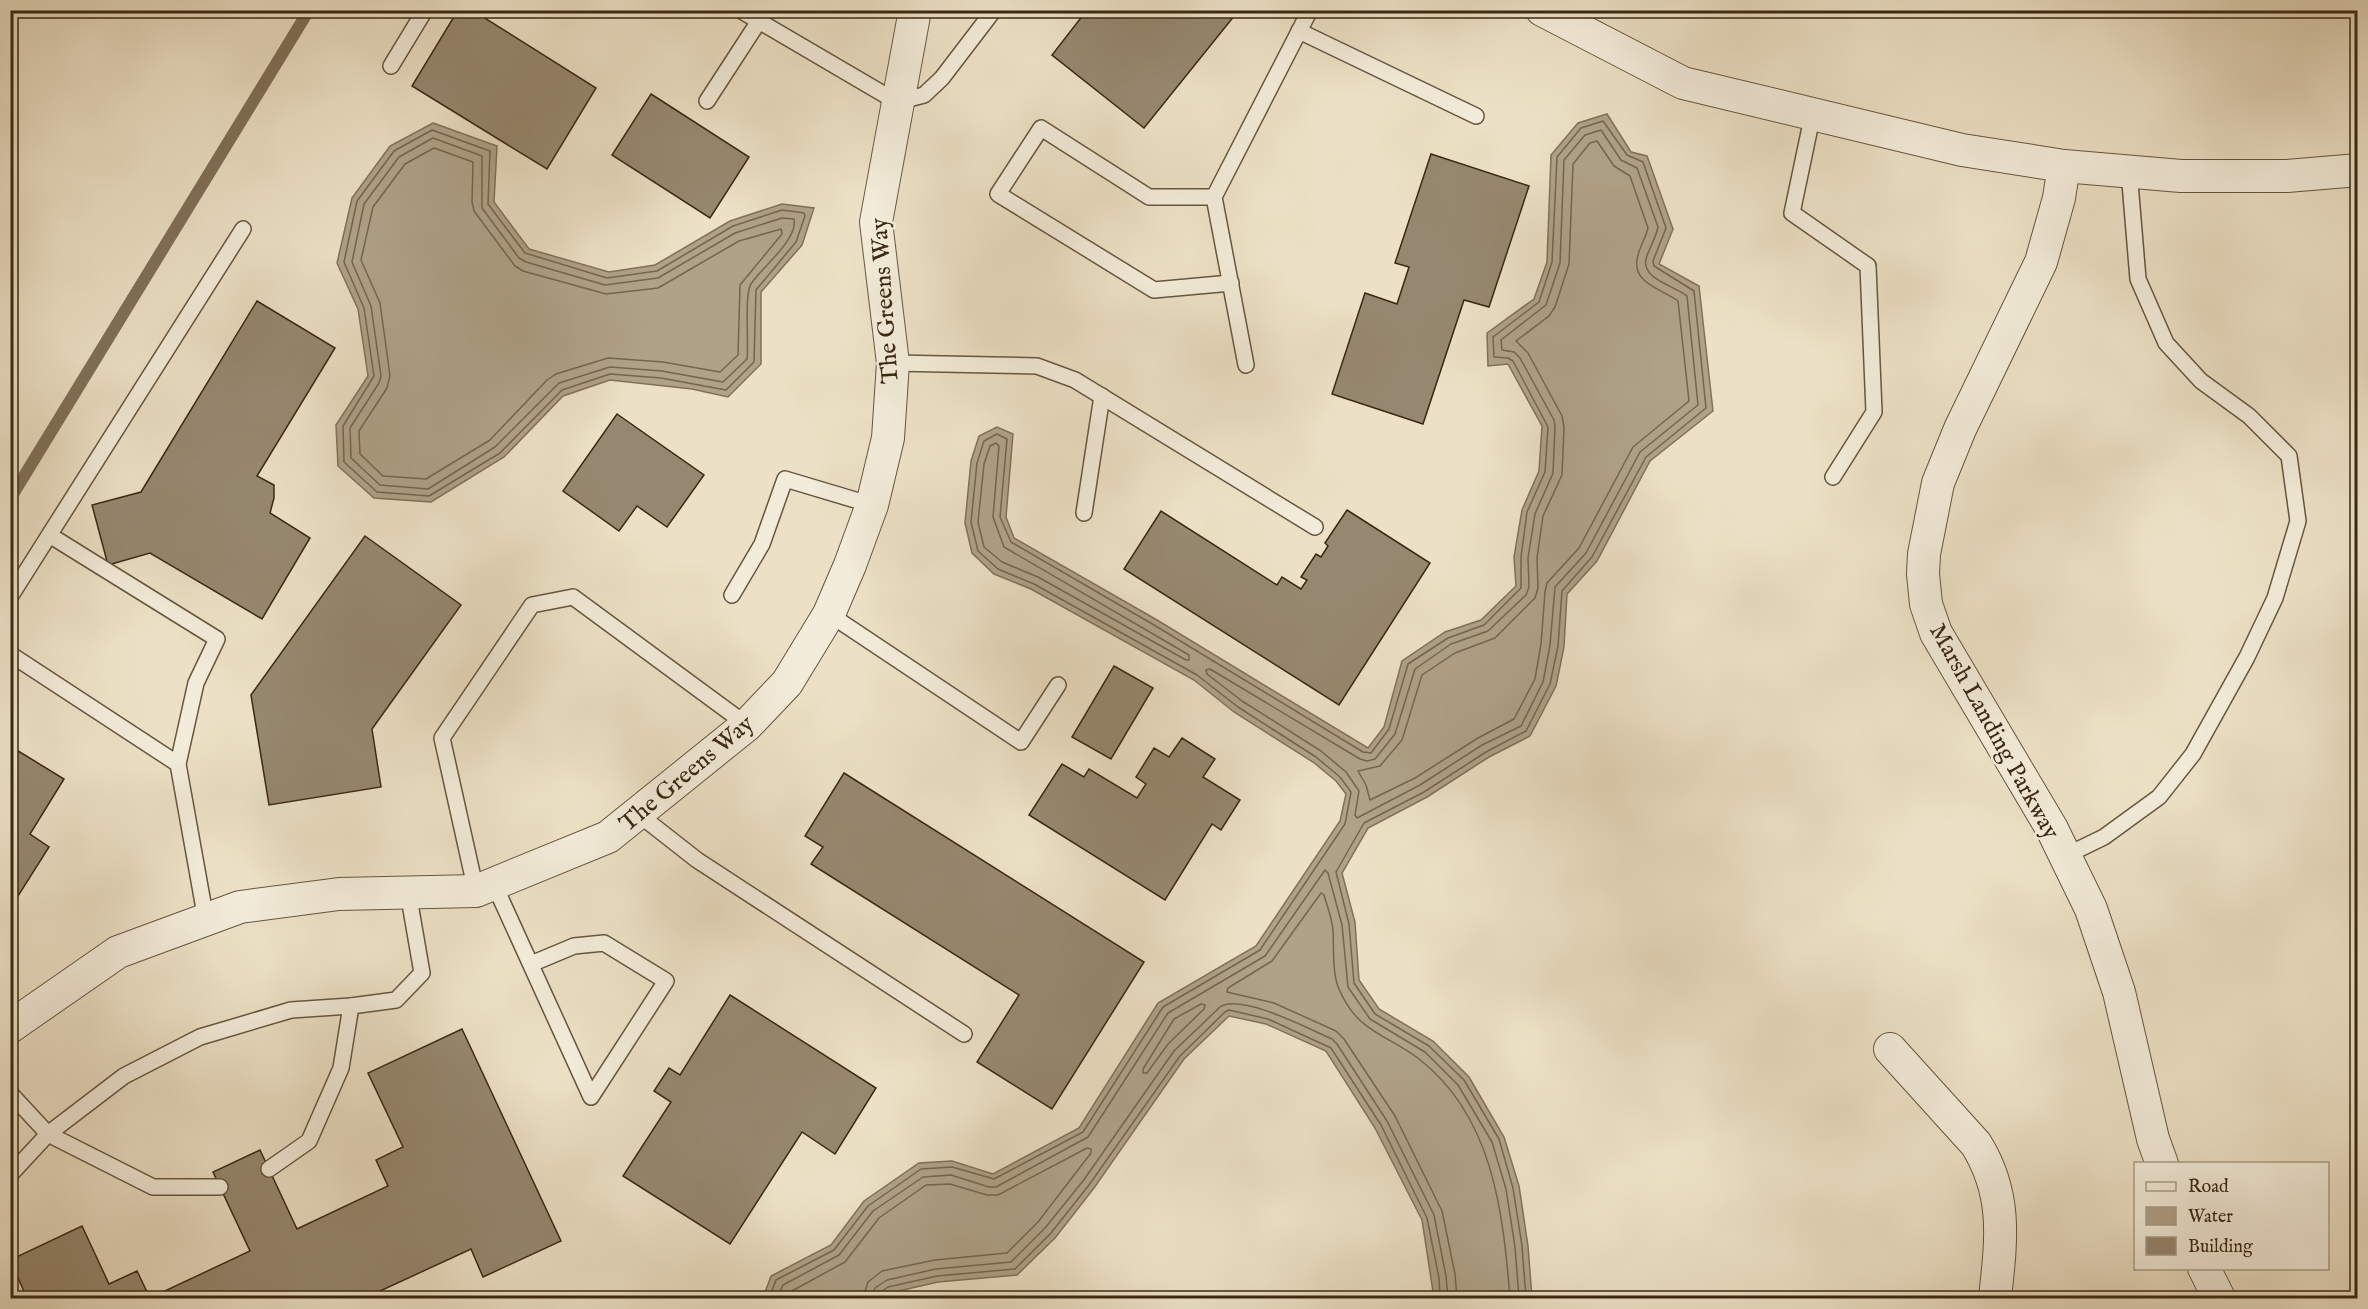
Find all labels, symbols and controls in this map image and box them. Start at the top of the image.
street label: The Greens Way [864,217,907,385]
street label: Marsh Landing Parkway [1921,618,2066,845]
street label: The Greens Way [613,709,761,839]
legend [2134,1162,2329,1270]
text: Road [2188,1176,2229,1199]
text: Water [2188,1206,2233,1229]
text: Building [2188,1236,2253,1259]

